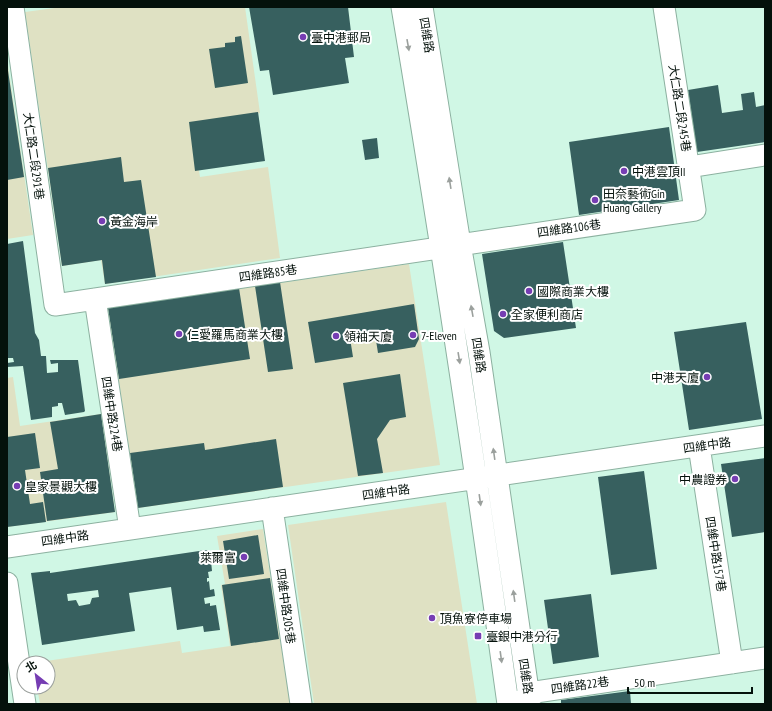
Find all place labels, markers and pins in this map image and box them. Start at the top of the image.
place label: 臺中港郵局 [311,30,371,45]
marker: 臺中港郵局 [298,32,308,42]
place label: 中港雲頂II [632,164,686,179]
marker: 中港雲頂II [619,166,629,176]
place label: 田奈藝術Gin Huang Gallery [603,186,665,215]
marker: 田奈藝術Gin Huang Gallery [590,195,600,205]
place label: 黃金海岸 [110,214,158,229]
marker: 黃金海岸 [97,216,107,226]
place label: 國際商業大樓 [537,284,609,299]
marker: 國際商業大樓 [524,286,534,296]
place label: 全家便利商店 [511,307,583,322]
marker: 全家便利商店 [498,309,508,319]
place label: 仁愛羅馬商業大樓 [187,327,283,342]
place label: 7-Eleven [421,328,457,343]
marker: 仁愛羅馬商業大樓 [174,329,184,339]
place label: 領袖天廈 [344,329,392,344]
marker: 7-Eleven [408,330,418,340]
marker: 領袖天廈 [331,331,341,341]
place label: 中港天廈 [651,370,699,385]
marker: 中港天廈 [702,372,712,382]
place label: 中農證券 [679,472,727,487]
marker: 中農證券 [730,474,740,484]
place label: 皇家景觀大樓 [25,479,97,494]
marker: 皇家景觀大樓 [12,481,22,491]
place label: 萊爾富 [200,550,236,565]
marker: 萊爾富 [239,552,249,562]
place label: 頂魚寮停車場 [440,611,512,626]
marker: 頂魚寮停車場 [427,613,437,623]
place label: 臺銀中港分行 [486,629,558,644]
marker: 臺銀中港分行 [473,631,483,641]

